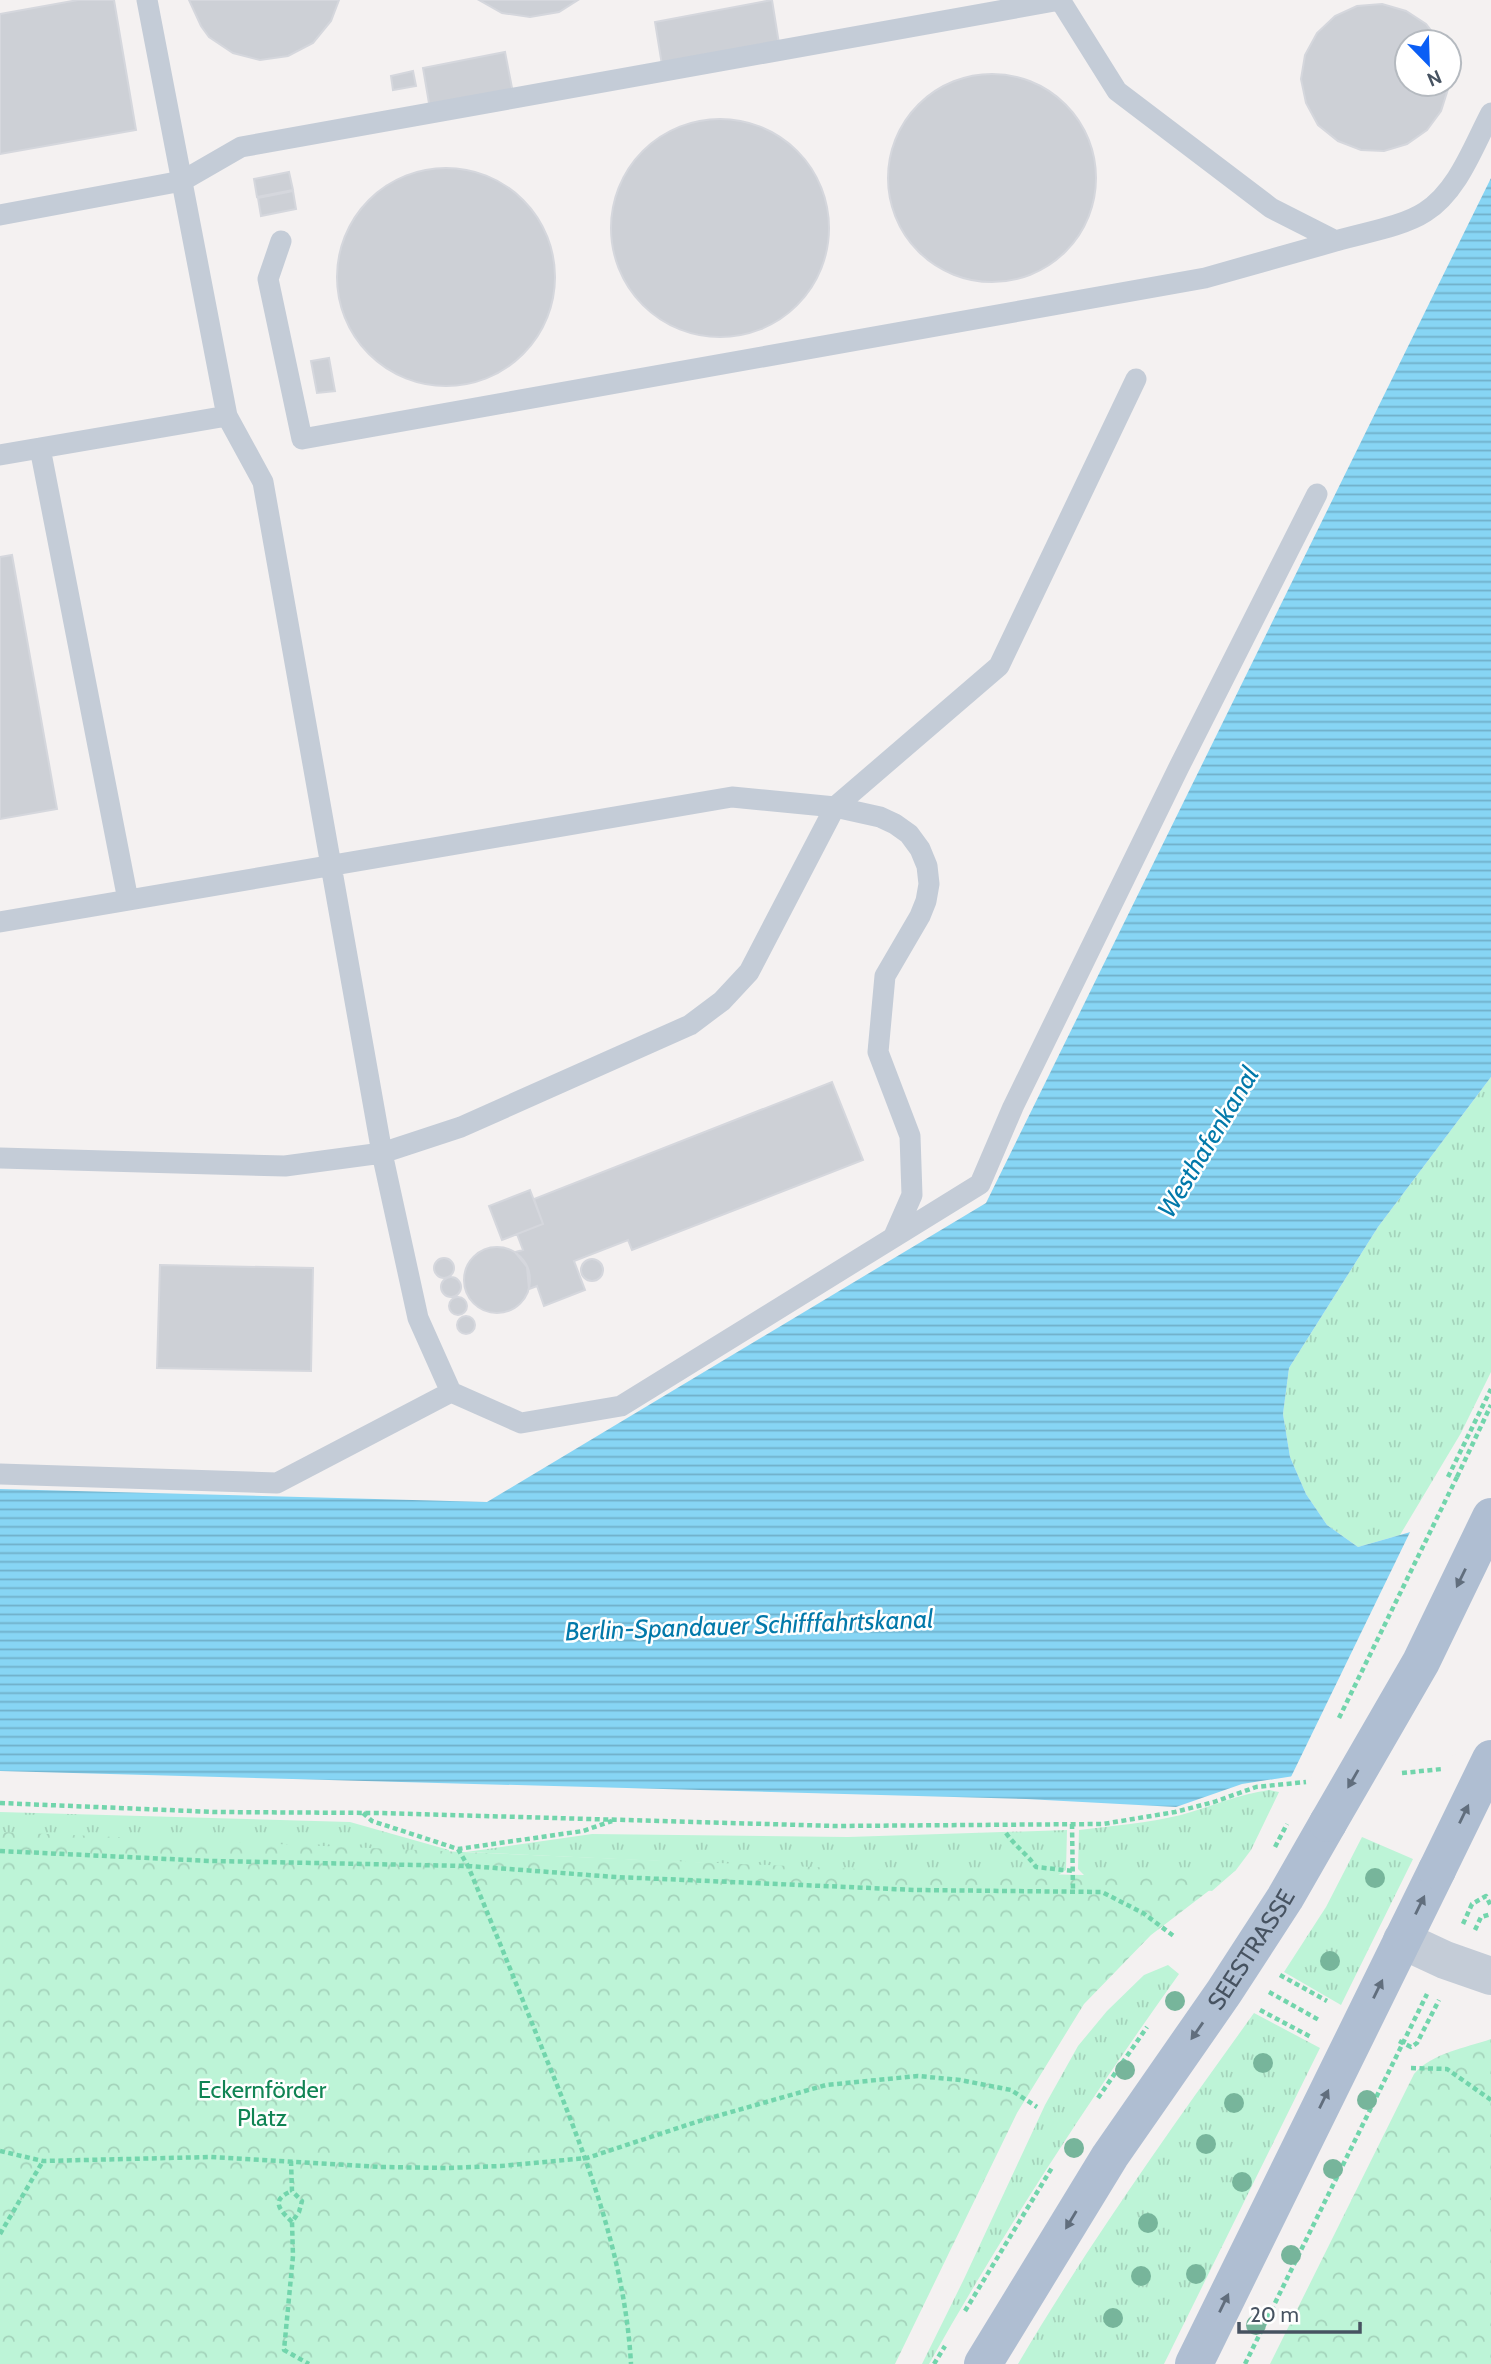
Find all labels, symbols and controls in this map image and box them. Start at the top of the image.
north arrow [1393,28,1463,98]
text: N [1424,65,1445,91]
water label: Westhafenkanal [1150,1061,1266,1223]
one-way arrow [1456,1568,1467,1588]
water label: Berlin-Spandauer Schifffahrtskanal [564,1603,934,1647]
one-way arrow [1347,1769,1360,1788]
one-way arrow [1458,1804,1469,1824]
street label: SEESTRASSE [1201,1884,1301,2015]
one-way arrow [1414,1895,1425,1915]
one-way arrow [1373,1979,1384,1999]
one-way arrow [1190,2022,1204,2040]
park label: Eckernförder Platz [198,2075,327,2132]
one-way arrow [1318,2089,1330,2109]
one-way arrow [1064,2210,1077,2229]
scale bar [1239,2290,1360,2334]
one-way arrow [1218,2293,1229,2313]
text: 20 m [1250,2302,1299,2327]

